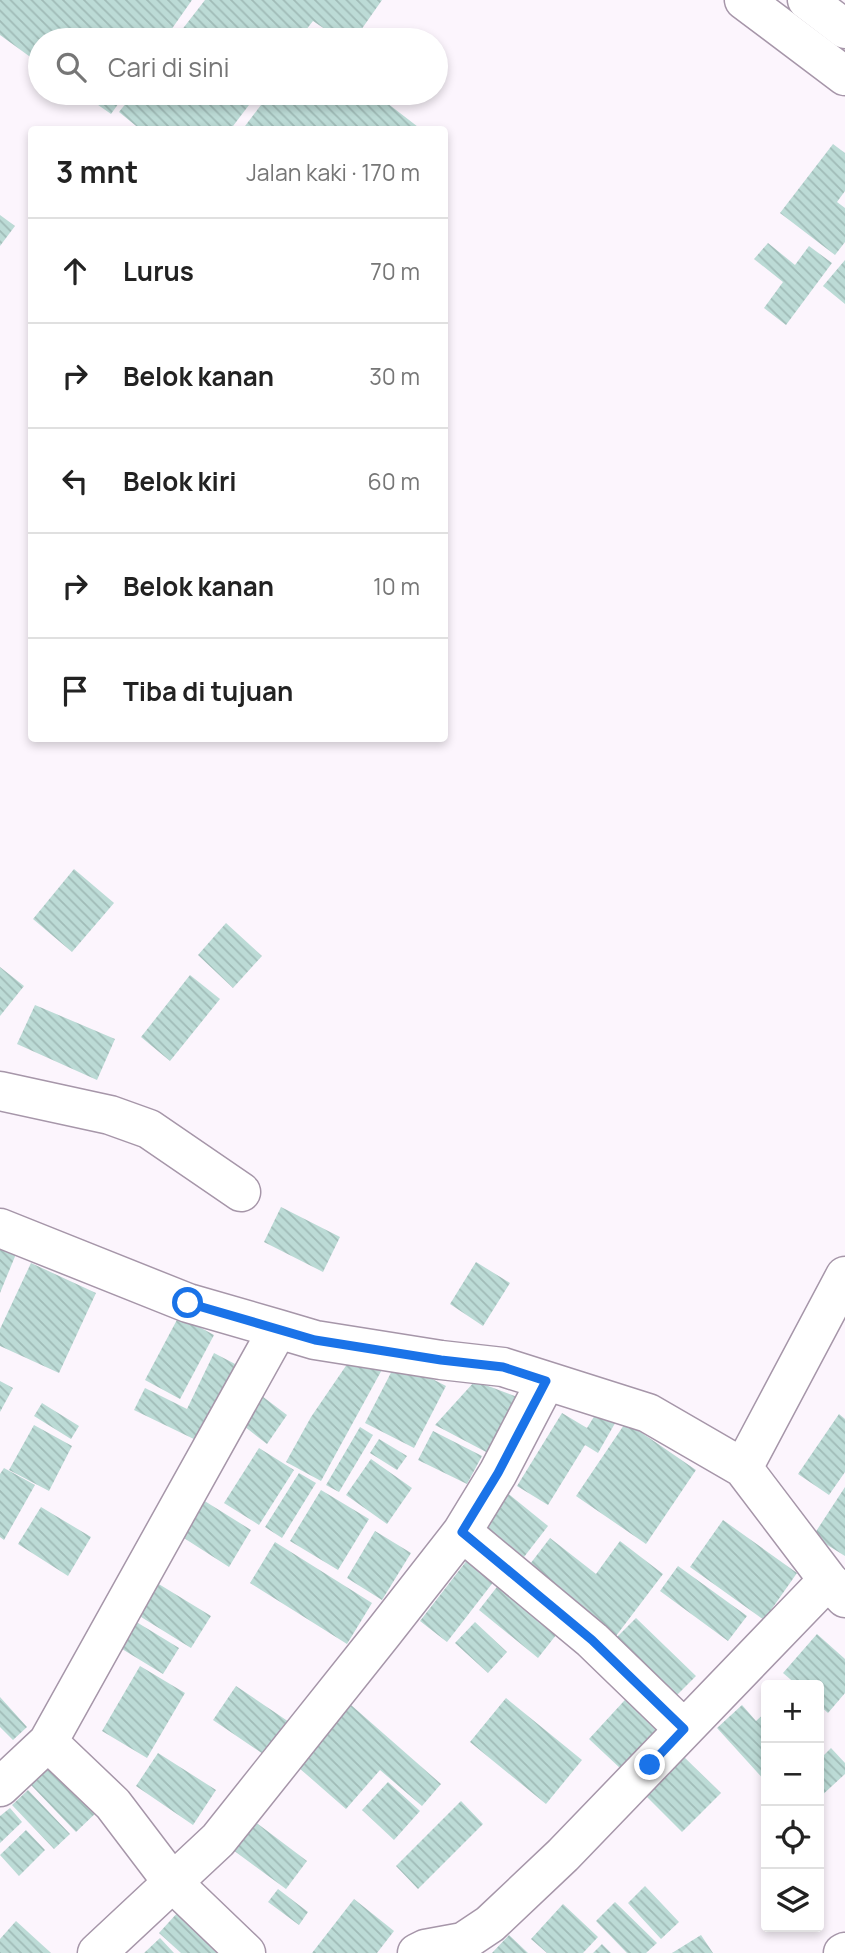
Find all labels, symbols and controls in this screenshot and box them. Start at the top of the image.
search box [28,28,448,105]
icon: search [52,48,90,86]
text: Cari di sini [108,49,230,85]
text: 3 mnt [56,151,138,192]
text: Jalan kaki · 170 m [246,156,420,188]
icon: ahead [56,252,94,290]
text: Lurus [123,253,194,289]
text: 70 m [370,255,420,287]
icon: right [56,357,94,395]
text: Belok kanan [123,358,274,394]
text: 30 m [369,360,420,392]
icon: left [56,462,94,500]
text: Belok kiri [123,463,237,499]
text: 60 m [368,465,420,497]
icon: right [56,567,94,605]
text: Belok kanan [123,568,274,604]
text: 10 m [373,570,420,602]
icon: arrive [56,672,94,710]
text: Tiba di tujuan [123,673,293,709]
route start [172,1287,203,1318]
map controls [761,1680,824,1932]
button: + [761,1680,824,1743]
button: − [761,1743,824,1806]
route end [634,1749,665,1780]
button: locate [761,1806,824,1869]
button: layers [761,1869,824,1932]

